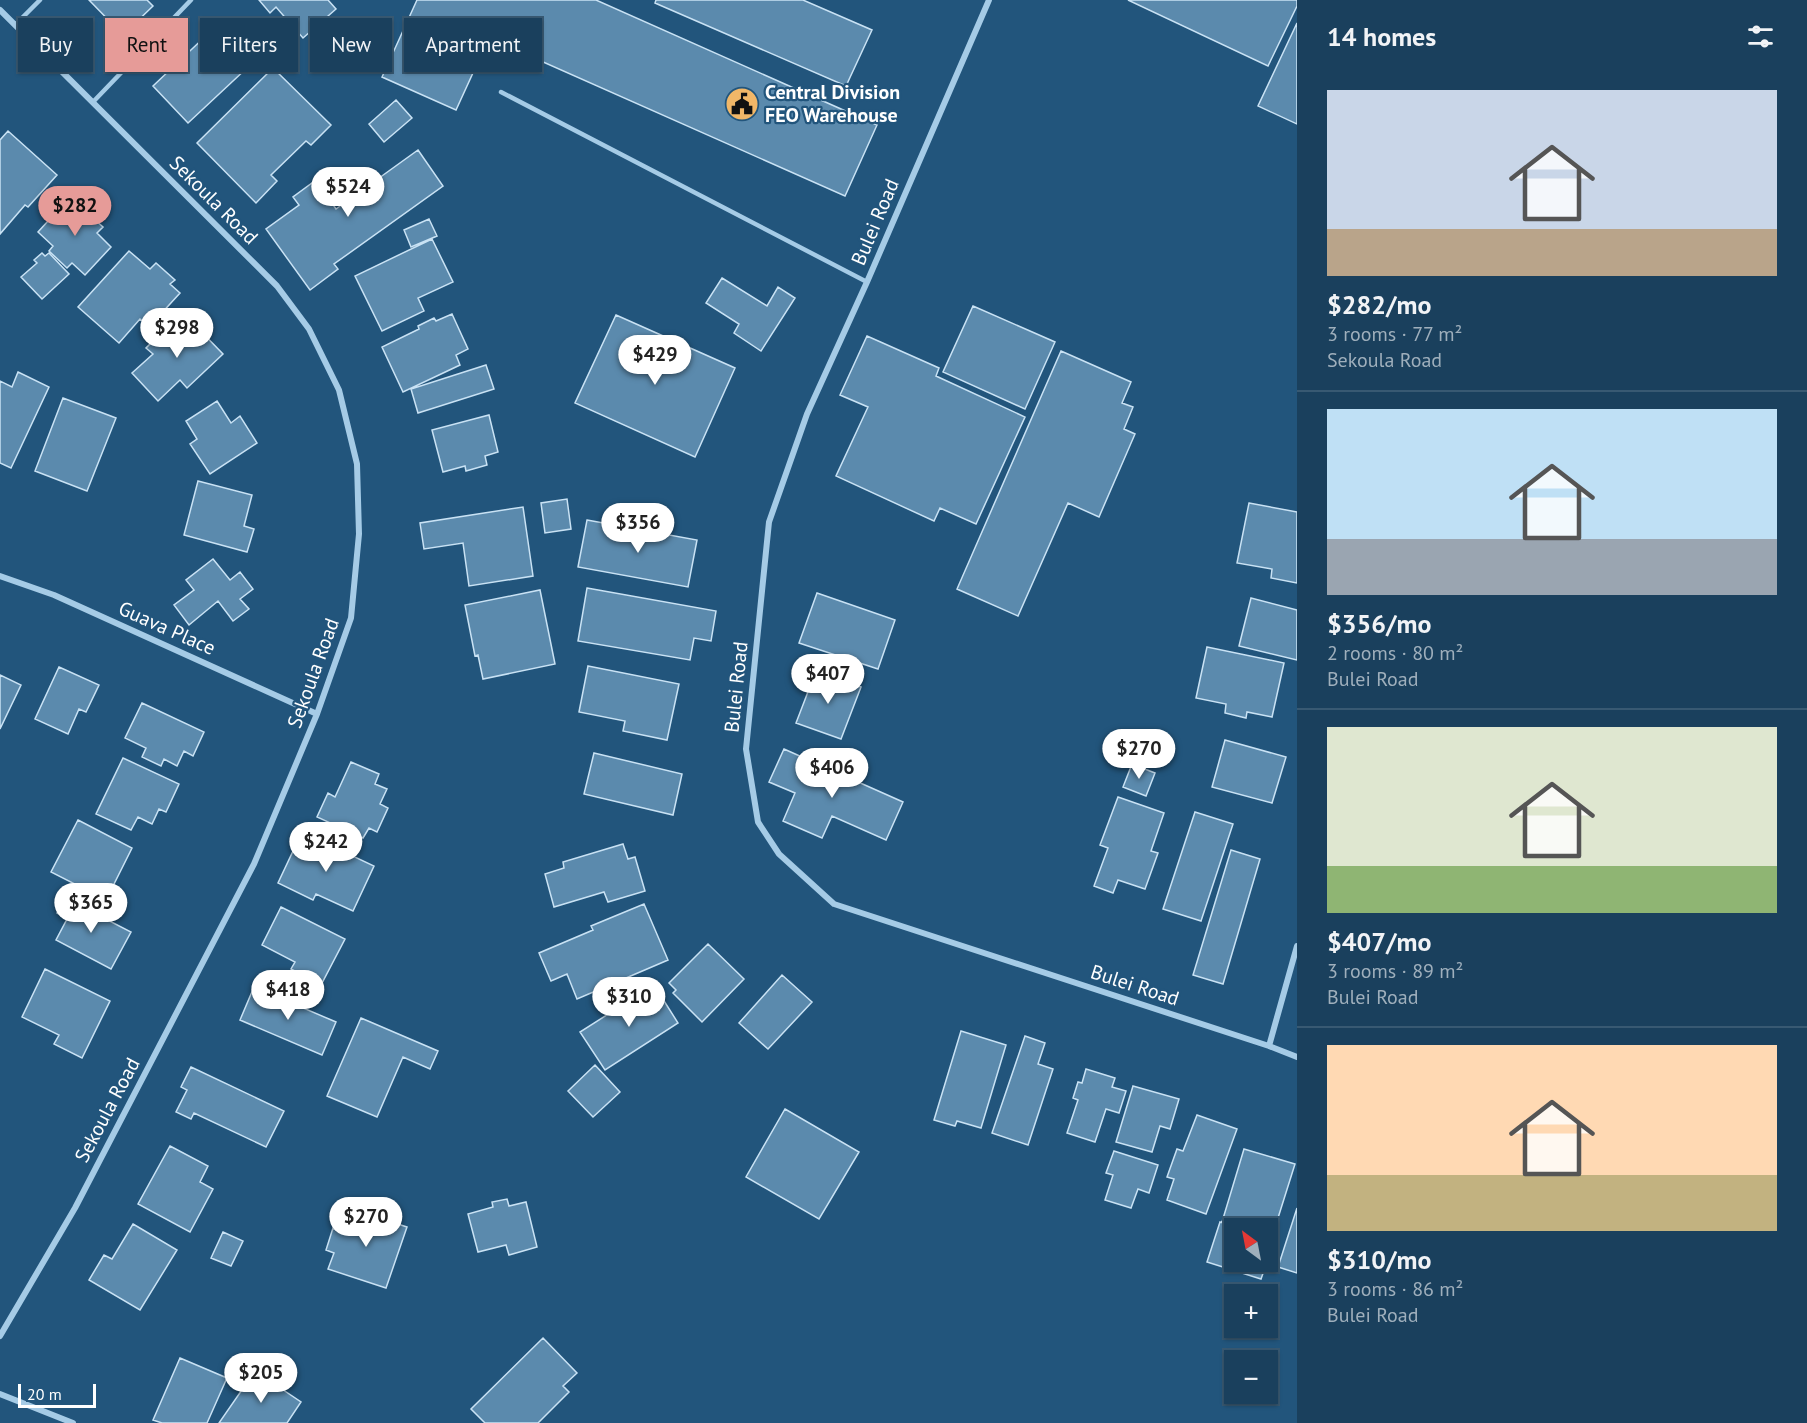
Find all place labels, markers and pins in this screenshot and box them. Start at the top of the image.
place label: Central Division FEO Warehouse [765,79,900,128]
public building icon: Central Division FEO Warehouse [724,86,760,122]
pin: $524 [312,167,384,218]
pin: $282 [39,186,111,237]
pin: $298 [141,308,213,359]
pin: $429 [619,335,691,386]
pin: $356 [602,503,674,554]
pin: $407 [792,654,864,705]
pin: $270 [1103,729,1175,780]
pin: $406 [796,748,868,799]
pin: $242 [290,822,362,873]
pin: $365 [55,883,127,934]
pin: $418 [252,970,324,1021]
pin: $310 [593,977,665,1028]
pin: $270 [330,1197,402,1248]
pin: $205 [225,1353,297,1404]

